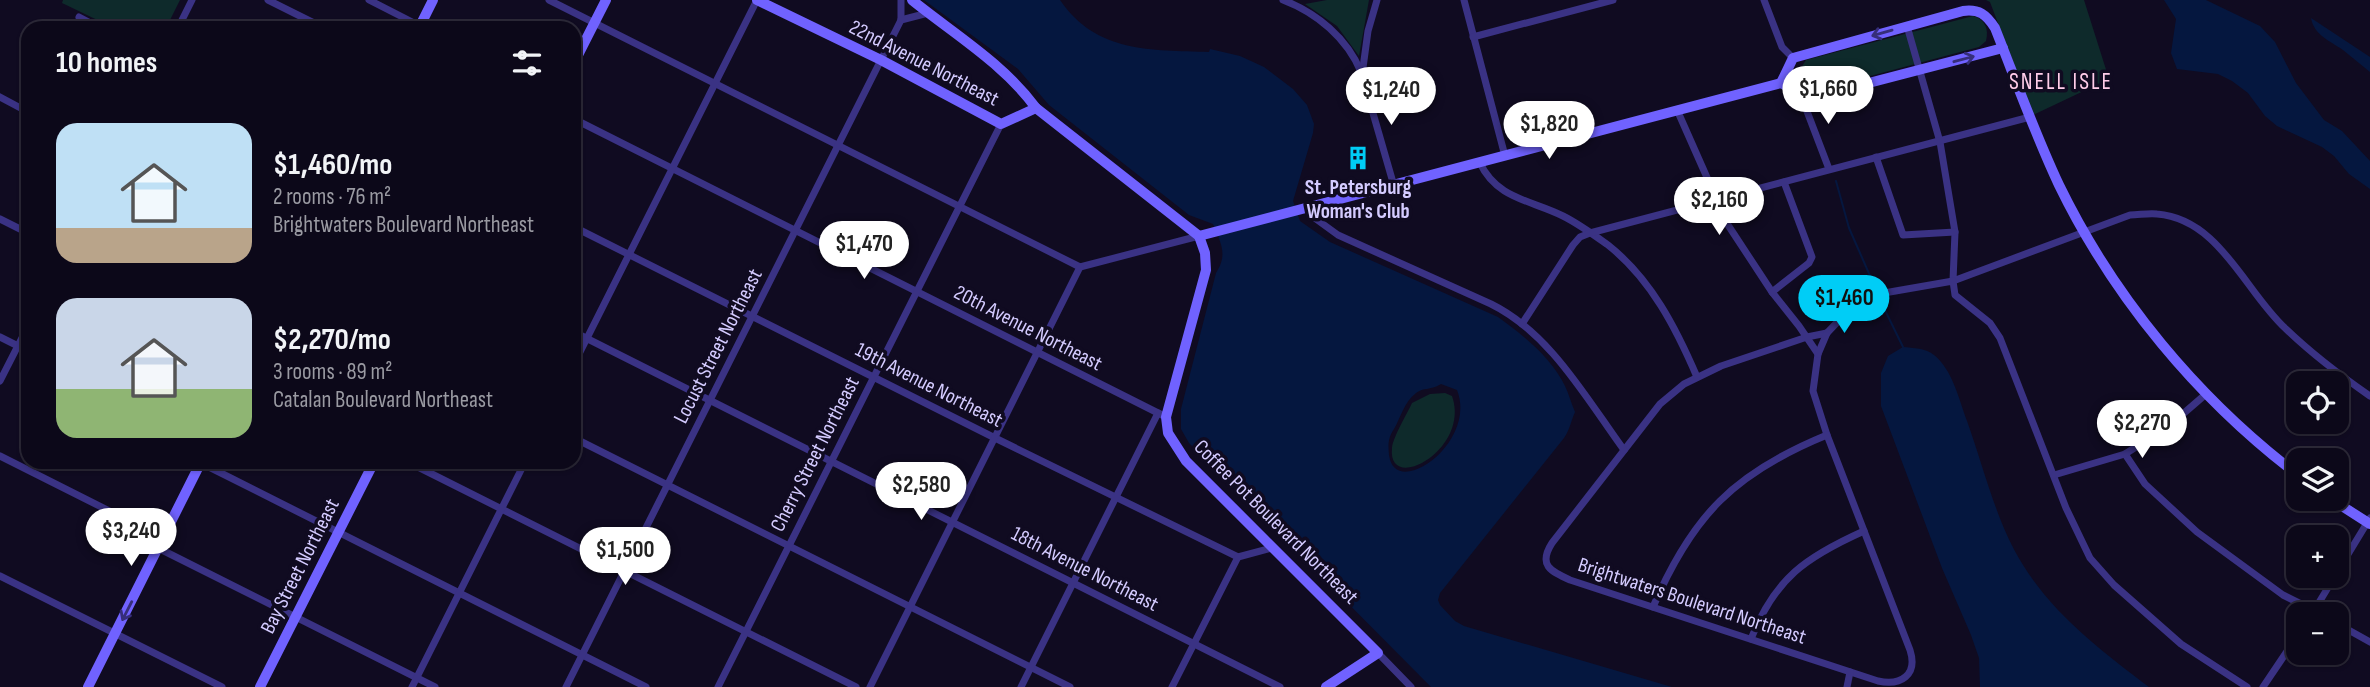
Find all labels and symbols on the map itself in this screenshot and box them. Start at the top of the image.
street label: 22nd Avenue Northeast [845,14,1003,112]
one-way arrow [1872,28,1894,41]
one-way arrow [1952,52,1975,65]
pin: $1,660 [1771,66,1885,126]
pin: $1,240 [1334,68,1448,127]
district label: SNELL ISLE [2009,68,2113,96]
pin: $1,820 [1492,102,1606,161]
building icon: St. Petersburg Woman's Club [1344,144,1372,172]
place label: St. Petersburg Woman's Club [1305,175,1411,224]
pin: $2,160 [1662,177,1776,237]
pin: $1,470 [807,222,921,281]
street label: Locust Street Northeast [668,265,768,427]
pin: $1,460 [1787,276,1901,335]
street label: 20th Avenue Northeast [950,280,1106,376]
street label: 19th Avenue Northeast [851,337,1007,433]
street label: Cherry Street Northeast [765,372,865,536]
pin: $2,270 [2085,400,2199,460]
street label: Coffee Pot Boulevard Northeast [1189,435,1363,609]
pin: $2,580 [864,462,978,522]
street label: Bay Street Northeast [255,494,345,638]
pin: $3,240 [74,508,188,568]
street label: 18th Avenue Northeast [1007,521,1163,617]
pin: $1,500 [568,528,682,587]
street label: Brightwaters Boulevard Northeast [1575,552,1809,650]
one-way arrow [119,600,133,620]

